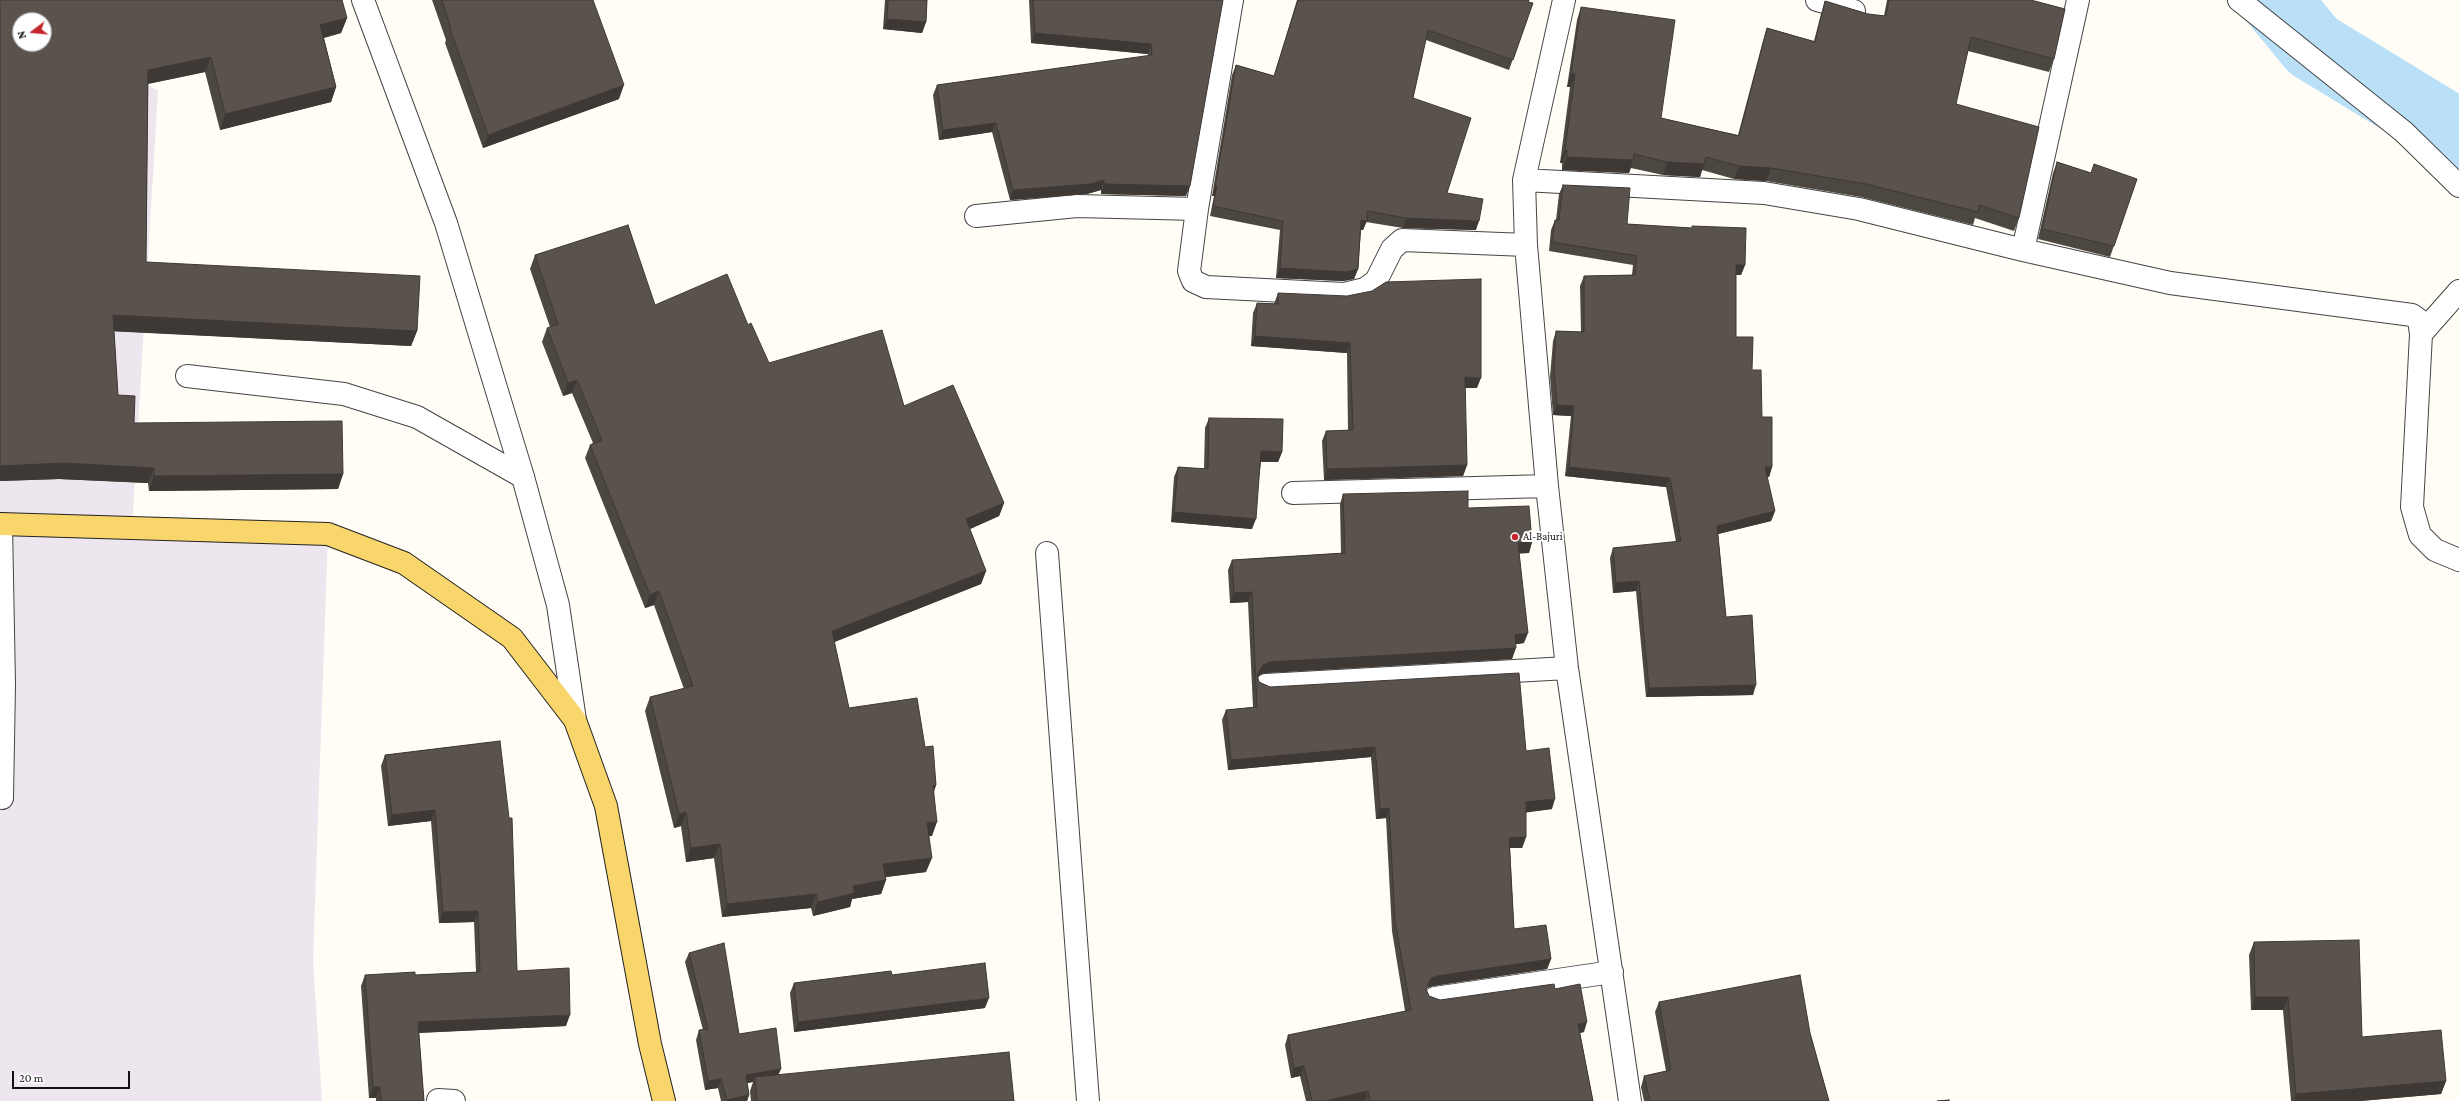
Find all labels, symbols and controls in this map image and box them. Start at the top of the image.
north arrow [12,12,52,52]
text: N [15,30,28,40]
place label: Al-Bajuri [1523,530,1563,544]
marker: Al-Bajuri [1510,532,1520,542]
scale bar [14,1063,132,1089]
text: 20 m [19,1071,43,1085]

